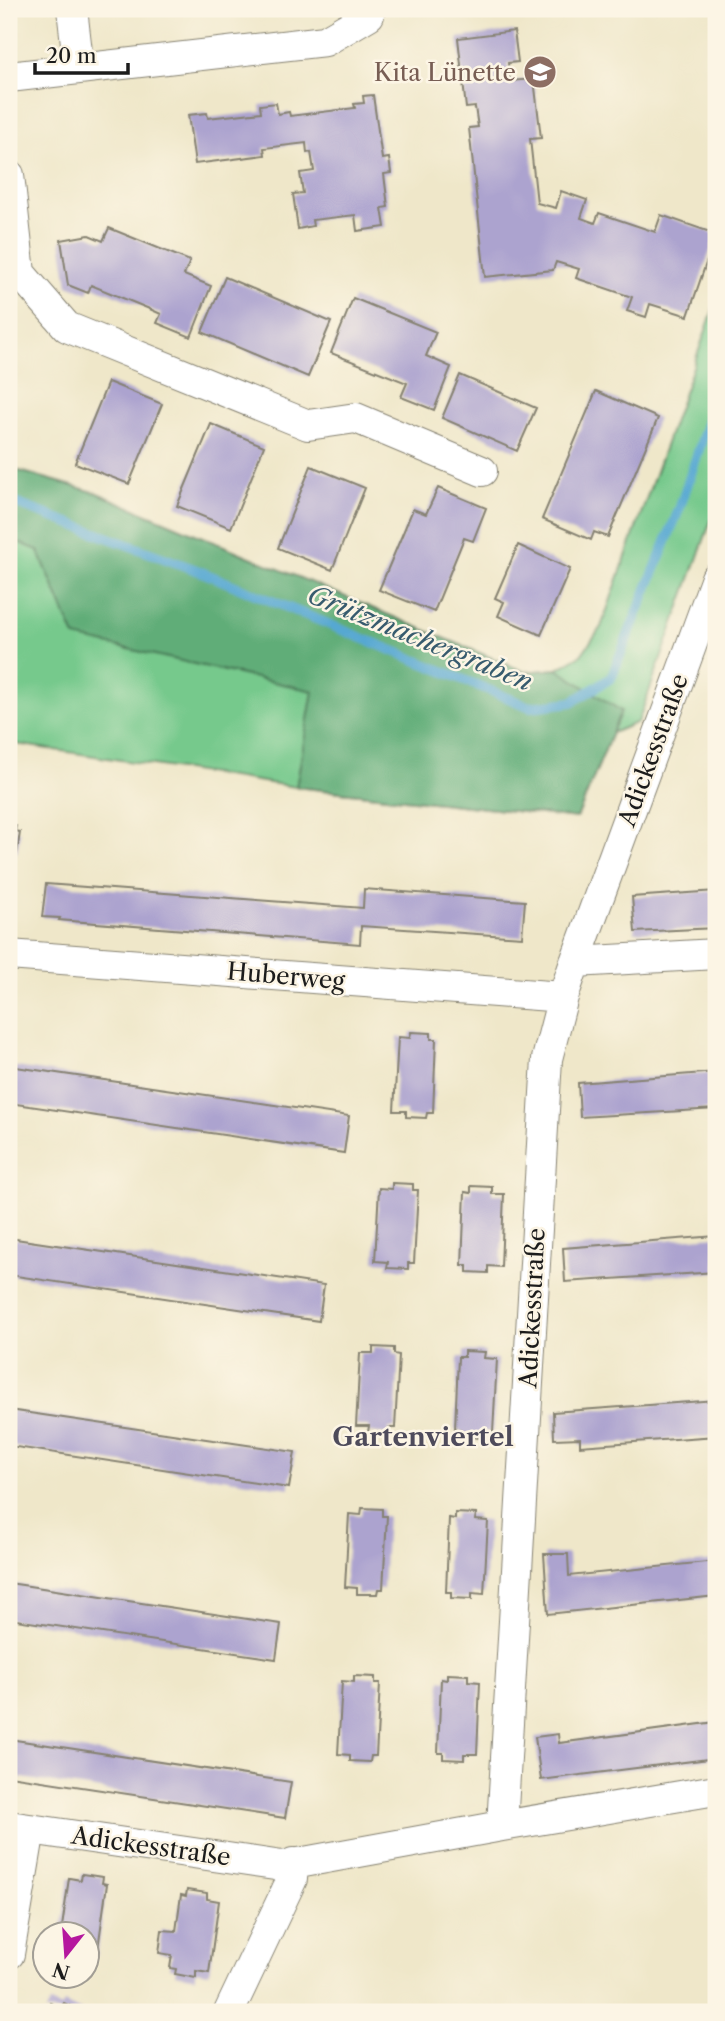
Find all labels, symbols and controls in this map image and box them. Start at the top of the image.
scale bar [35,32,128,76]
text: 20 m [46,43,97,68]
school or university icon: Kita Lünette [521,53,559,91]
place label: Kita Lünette [374,58,516,87]
water label: Grützmachergraben [303,578,537,698]
street label: Adickesstraße [612,670,694,831]
street label: Huberweg [226,956,347,996]
street label: Adickesstraße [513,1227,551,1390]
district label: Gartenviertel [332,1421,514,1453]
street label: Adickesstraße [69,1820,232,1872]
north arrow [32,1920,102,1990]
text: N [50,1957,72,1984]

